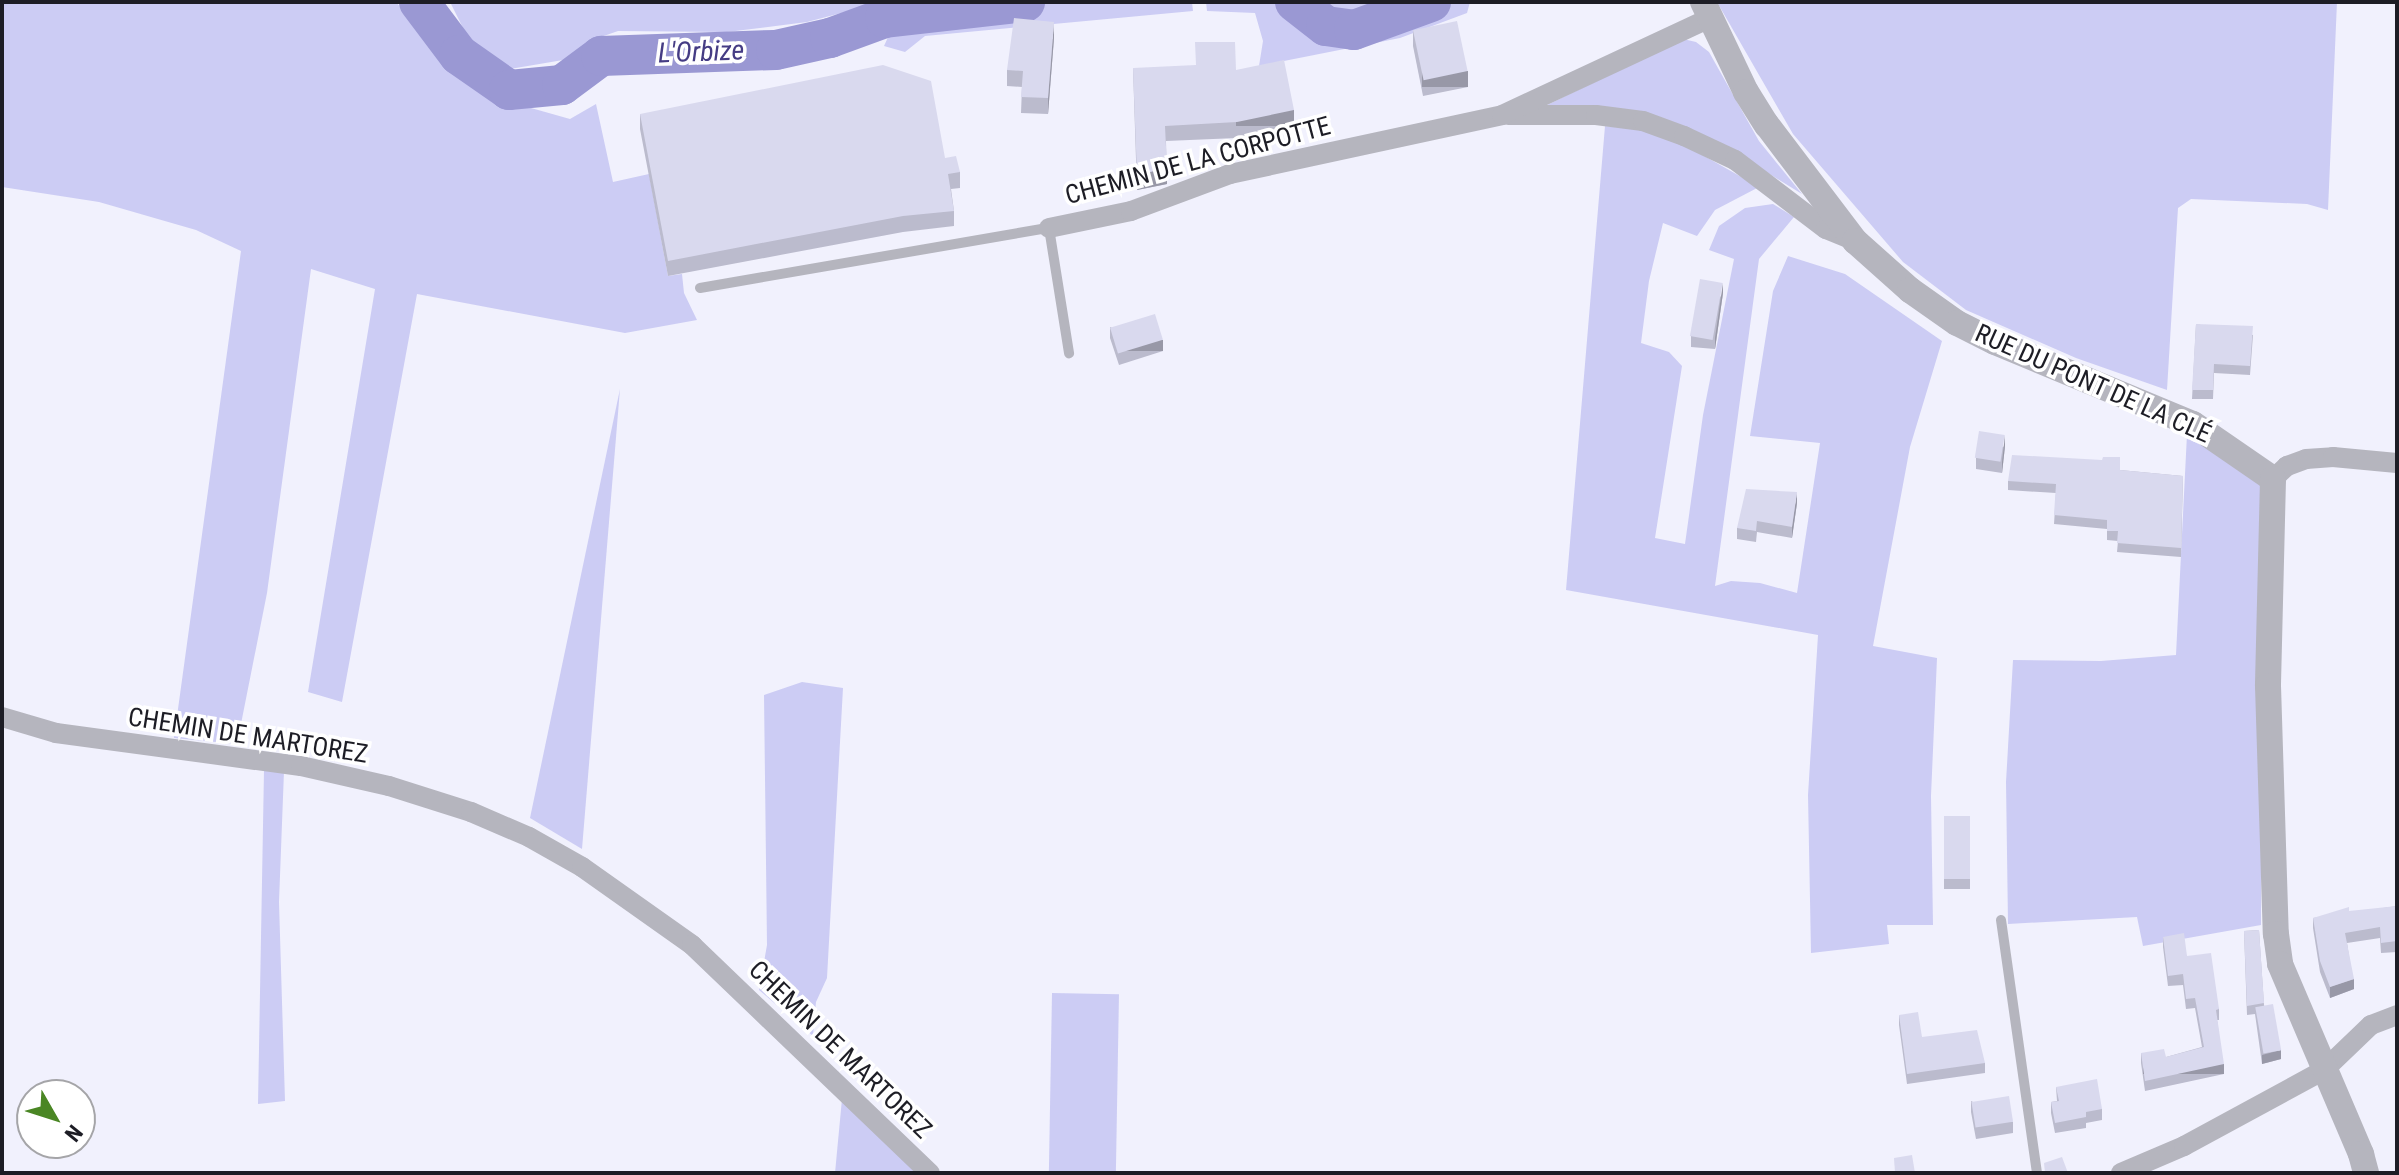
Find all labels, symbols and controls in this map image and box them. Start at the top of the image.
water label: L'Orbize [657,34,745,70]
street label: CHEMIN DE LA CORPOTTE [1062,111,1334,211]
street label: RUE DU PONT DE LA CLÉ [1970,318,2216,450]
street label: CHEMIN DE MARTOREZ [126,702,370,770]
street label: CHEMIN DE MARTOREZ [742,955,938,1145]
north arrow [16,1079,96,1159]
text: N [60,1120,87,1146]

